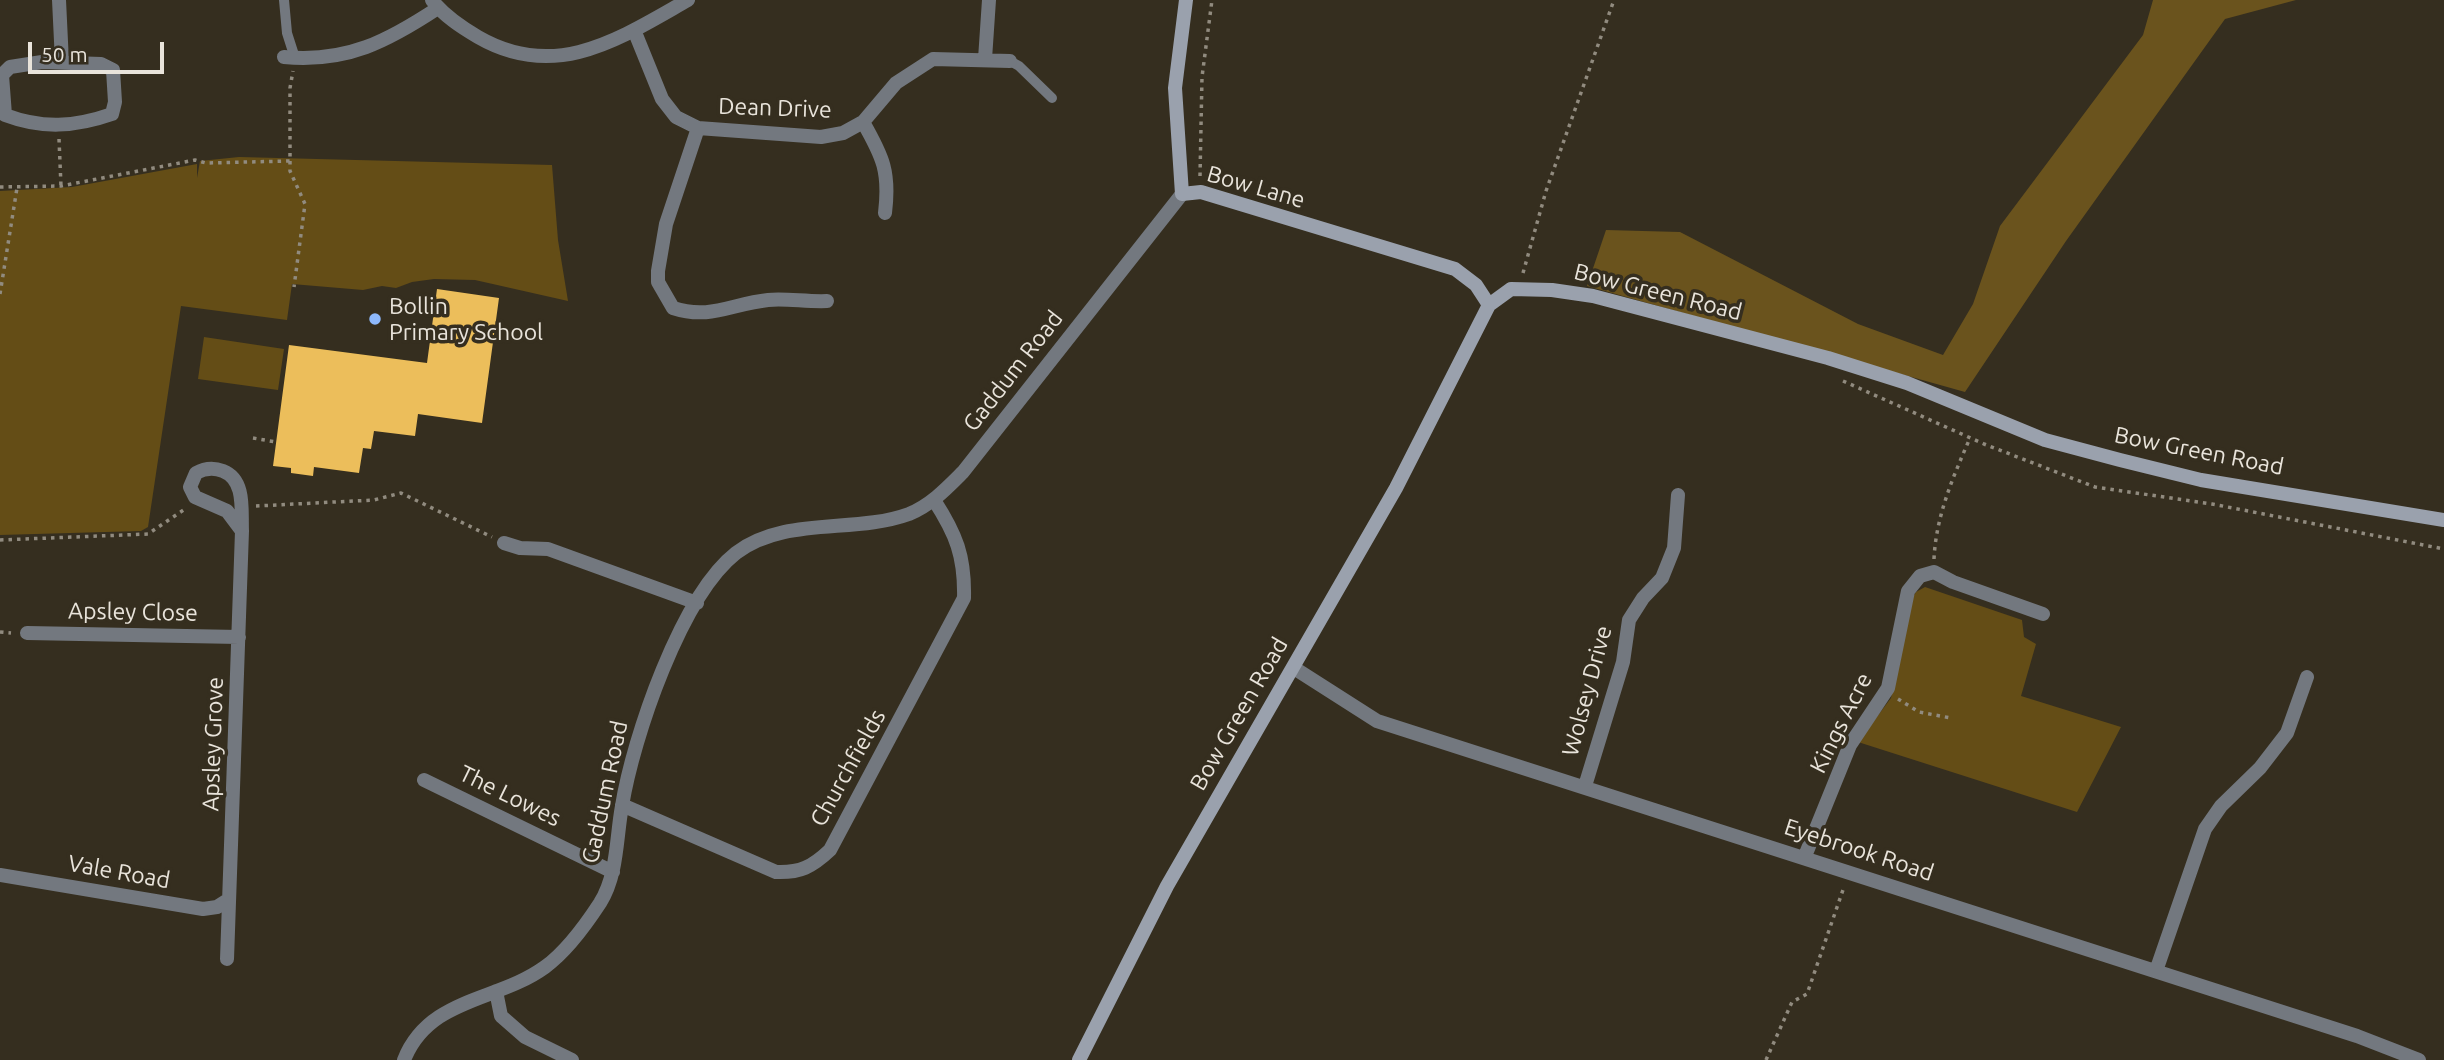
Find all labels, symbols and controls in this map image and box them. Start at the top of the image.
scale bar [32,28,168,72]
text: 50 m [41,42,88,66]
street label: Dean Drive [718,92,832,124]
street label: Bow Lane [1204,160,1308,214]
street label: Bow Green Road [1571,258,1745,326]
place label: Bollin Primary School [389,292,543,346]
street label: Gaddum Road [957,305,1069,437]
marker: Bollin Primary School [367,311,383,327]
street label: Bow Green Road [2112,421,2286,481]
street label: Apsley Close [68,597,198,627]
street label: Wolsey Drive [1556,623,1618,759]
street label: Bow Green Road [1184,633,1294,795]
street label: Kings Acre [1804,668,1878,778]
street label: Apsley Grove [197,676,229,812]
street label: Churchfields [805,705,891,831]
street label: Gaddum Road [576,718,634,866]
street label: The Lowes [455,760,565,832]
street label: Eyebrook Road [1781,813,1937,887]
street label: Vale Road [66,849,172,895]

